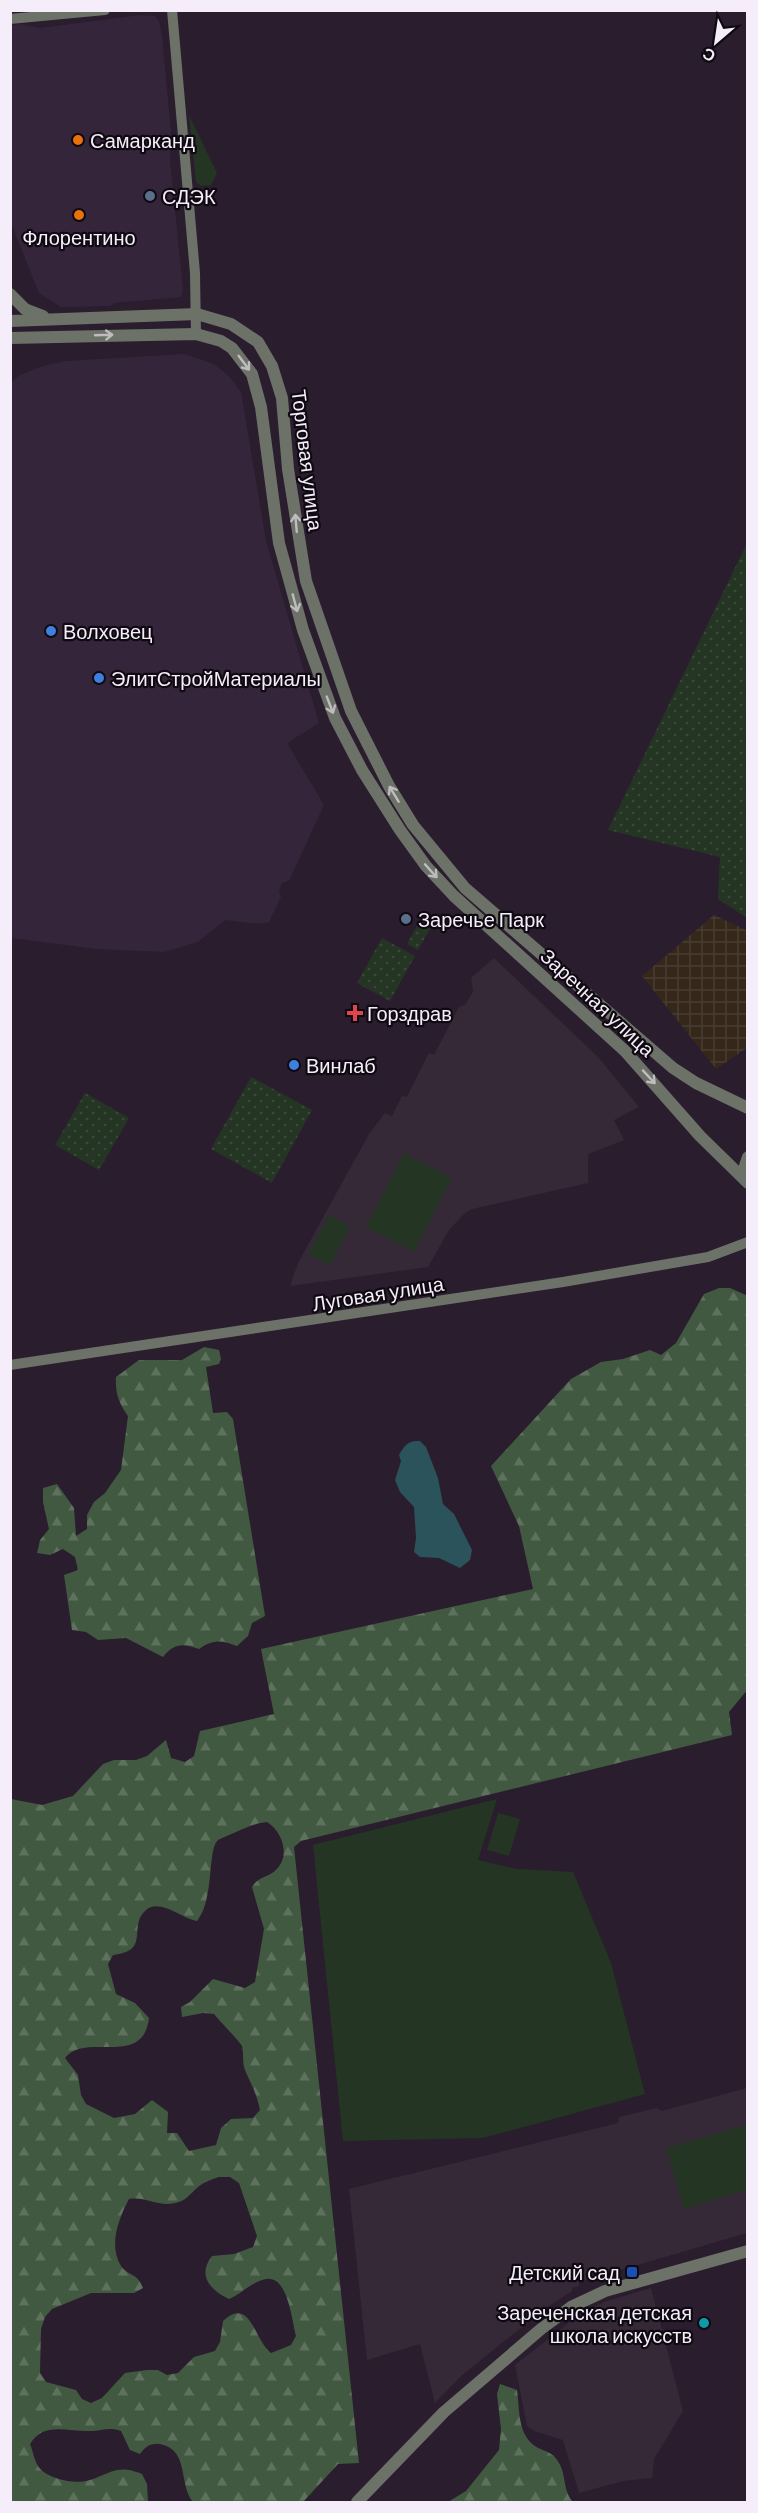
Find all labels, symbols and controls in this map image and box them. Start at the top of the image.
north arrow [686,12,746,72]
text: С [698,44,718,67]
place label: Самарканд [90,128,195,152]
marker: Самарканд [71,133,85,147]
place label: СДЭК [162,184,216,208]
marker: СДЭК [143,189,157,203]
marker: Флорентино [72,208,86,222]
place label: Флорентино [22,225,136,249]
one-way arrow [94,329,114,341]
one-way arrow [238,354,250,370]
street label: Торговая улица [287,388,329,533]
one-way arrow [290,514,301,534]
one-way arrow [290,593,301,612]
place label: Волховец [63,619,153,643]
marker: Волховец [44,624,58,638]
place label: ЭлитСтройМатериалы [111,666,321,690]
marker: ЭлитСтройМатериалы [92,671,106,685]
one-way arrow [326,695,337,714]
one-way arrow [387,786,399,803]
one-way arrow [424,863,438,878]
place label: Заречье Парк [418,907,544,931]
marker: Заречье Парк [399,912,413,926]
street label: Заречная улица [536,943,661,1062]
place label: Горздрав [367,1001,452,1025]
marker: Горздрав [348,1006,362,1020]
place label: Винлаб [306,1053,376,1077]
marker: Винлаб [287,1058,301,1072]
one-way arrow [642,1069,656,1084]
street label: Луговая улица [311,1271,446,1315]
place label: Детский сад [509,2260,620,2284]
marker: Детский сад [625,2265,639,2279]
place label: Зареченская детская школа искусств [497,2300,692,2347]
marker: Зареченская детская школа искусств [697,2316,711,2330]

